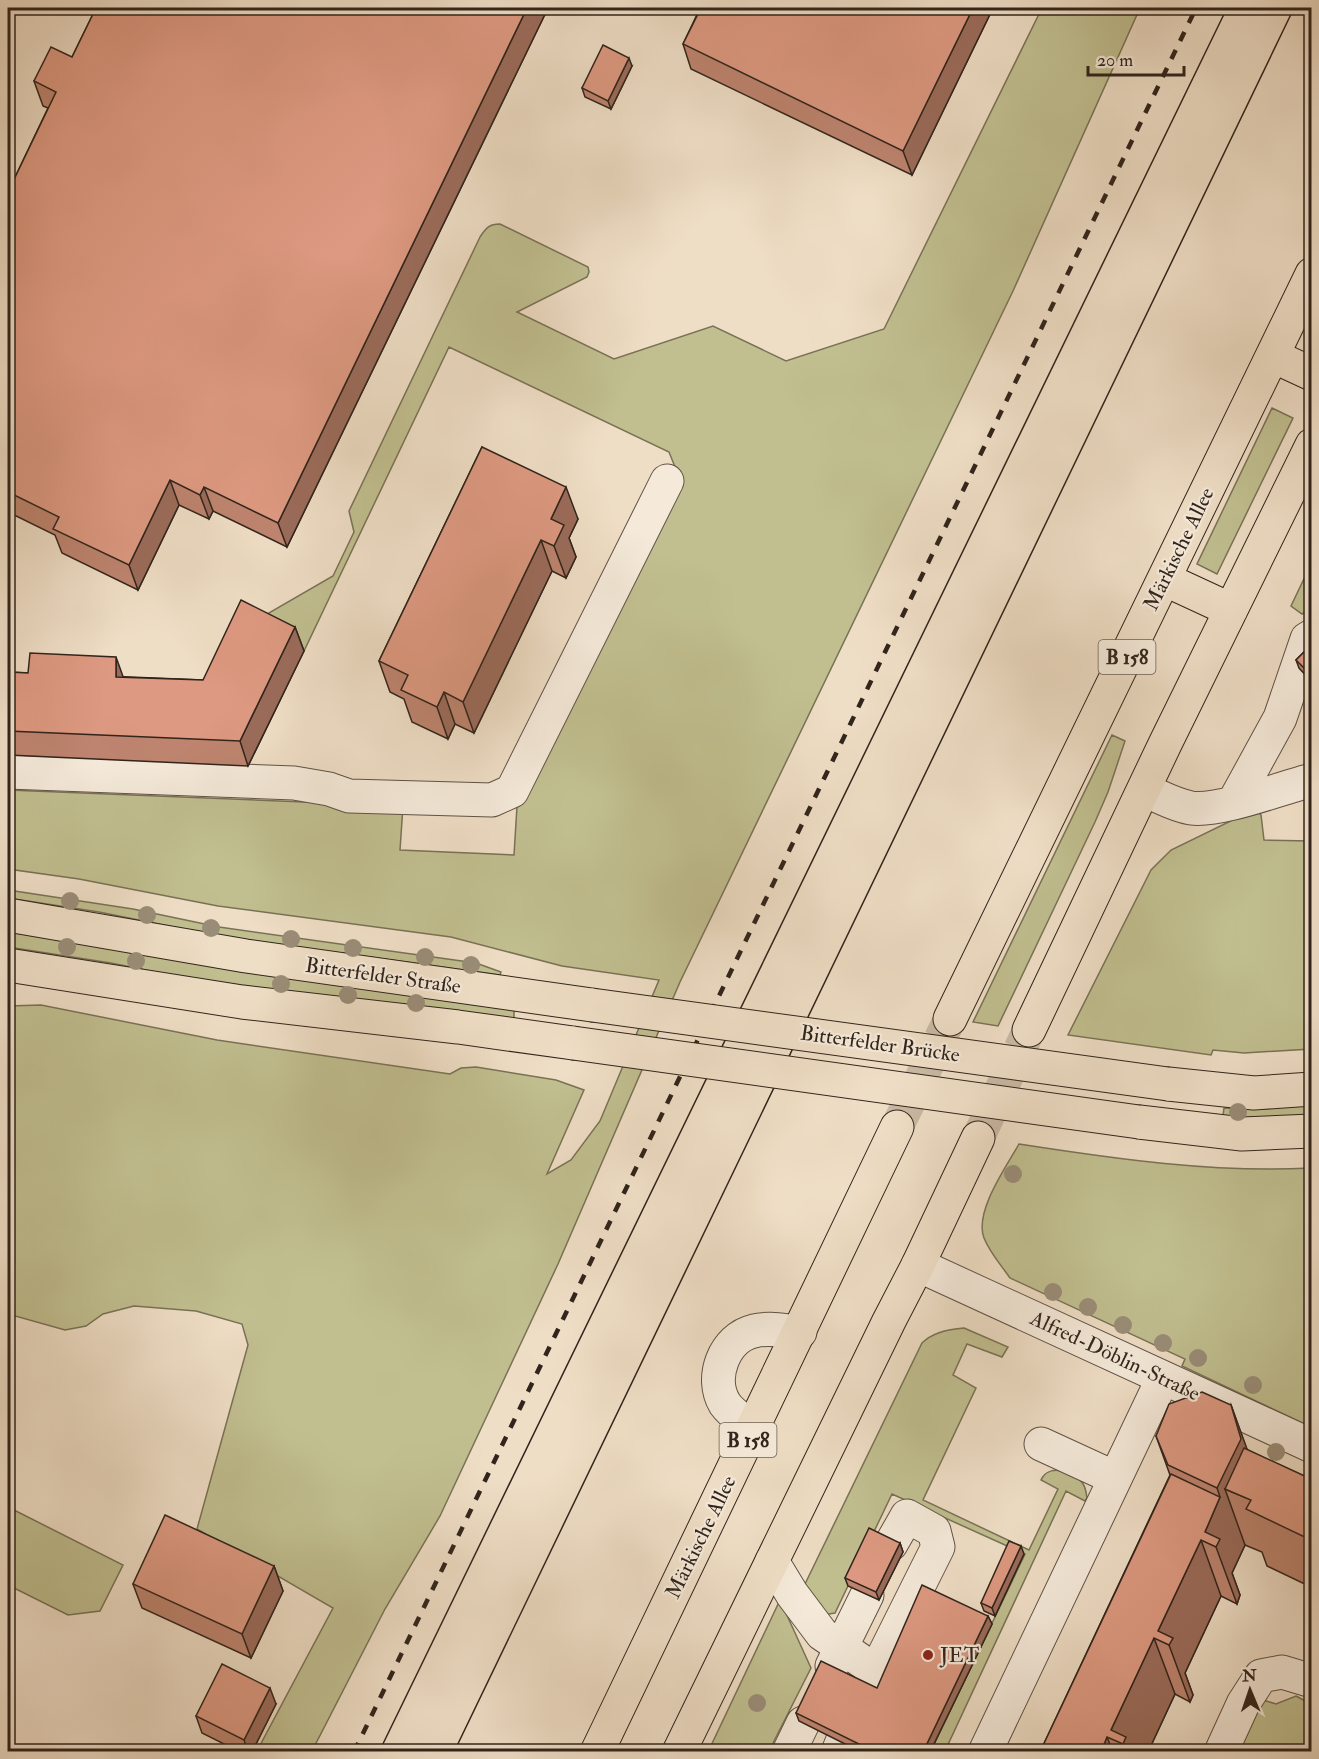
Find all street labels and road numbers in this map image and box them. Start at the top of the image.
street label: Märkische Allee [1138,483,1221,615]
road number: B 158 [1098,640,1156,674]
street label: Bitterfelder Straße [304,952,463,1000]
street label: Bitterfelder Brücke [799,1019,962,1069]
street label: Alfred-Döblin-Straße [1025,1304,1204,1407]
road number: B 158 [720,1423,777,1457]
street label: Märkische Allee [660,1471,743,1603]

